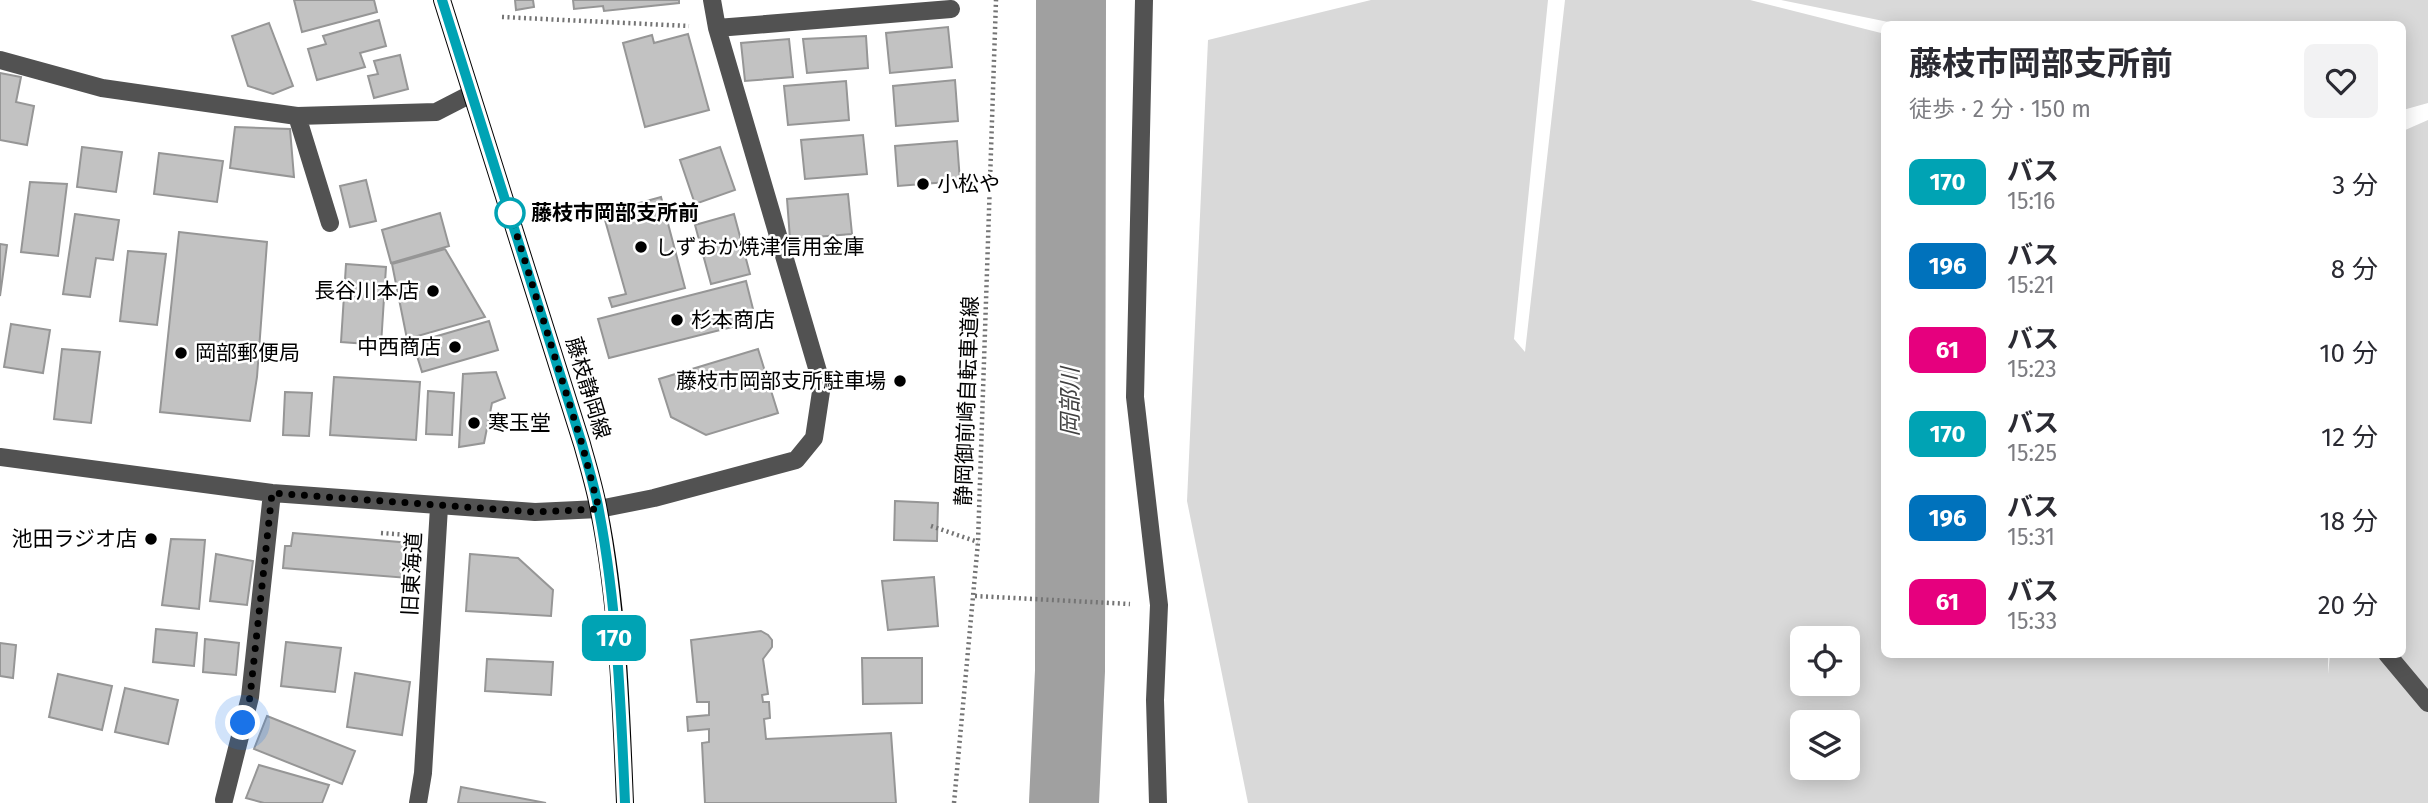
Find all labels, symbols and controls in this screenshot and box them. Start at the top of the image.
text: 藤枝市岡部支所前 [1909,44,2173,84]
button: heart [2304,44,2378,118]
text: 徒歩 · 2 分 · 150 m [1909,95,2091,123]
text: バス [2007,156,2059,187]
text: 170 [1929,168,1966,196]
text: 3 分 [2332,170,2378,201]
place label: 小松や [937,171,1000,197]
marker: 小松や [915,176,931,192]
text: 15:16 [2007,187,2055,215]
marker: 藤枝市岡部支所前 [495,198,525,228]
place label: 藤枝市岡部支所前 [531,200,699,226]
place label: しずおか焼津信用金庫 [655,234,865,260]
marker: しずおか焼津信用金庫 [633,239,649,255]
text: バス [2007,240,2059,271]
text: 196 [1928,252,1967,280]
text: 8 分 [2331,254,2378,285]
text: 15:21 [2007,271,2055,299]
place label: 長谷川本店 [314,278,419,304]
marker: 長谷川本店 [425,283,441,299]
street label: 静岡御前崎自転車道線 [950,296,984,506]
place label: 杉本商店 [691,307,775,333]
marker: 杉本商店 [669,312,685,328]
text: バス [2007,324,2059,355]
place label: 中西商店 [357,334,441,360]
street label: 藤枝静岡線 [560,334,616,442]
text: 61 [1936,336,1959,364]
text: 10 分 [2319,338,2378,369]
marker: 中西商店 [447,339,463,355]
place label: 岡部郵便局 [195,340,300,366]
marker: 岡部郵便局 [173,345,189,361]
text: 15:23 [2007,355,2057,383]
water label: 岡部川 [1056,365,1084,437]
place label: 藤枝市岡部支所駐車場 [676,368,886,394]
marker: 藤枝市岡部支所駐車場 [892,373,908,389]
text: バス [2007,408,2059,439]
place label: 寒玉堂 [488,410,551,436]
marker: 寒玉堂 [466,415,482,431]
text: 170 [1929,420,1966,448]
text: 12 分 [2321,422,2378,453]
text: 15:25 [2007,439,2057,467]
text: バス [2007,492,2059,523]
text: 196 [1928,504,1967,532]
text: 18 分 [2320,506,2378,537]
text: 15:31 [2007,523,2055,551]
place label: 池田ラジオ店 [11,526,137,552]
marker: 池田ラジオ店 [143,531,159,547]
street label: 旧東海道 [397,531,427,617]
text: バス [2007,576,2059,607]
text: 61 [1936,588,1959,616]
text: 20 分 [2318,590,2378,621]
text: 15:33 [2007,607,2057,635]
line badge: 170 [574,615,654,661]
text: 170 [596,624,632,652]
map controls [1790,626,1860,780]
button: locate [1790,626,1860,696]
your location [225,705,260,740]
button: layers [1790,710,1860,780]

